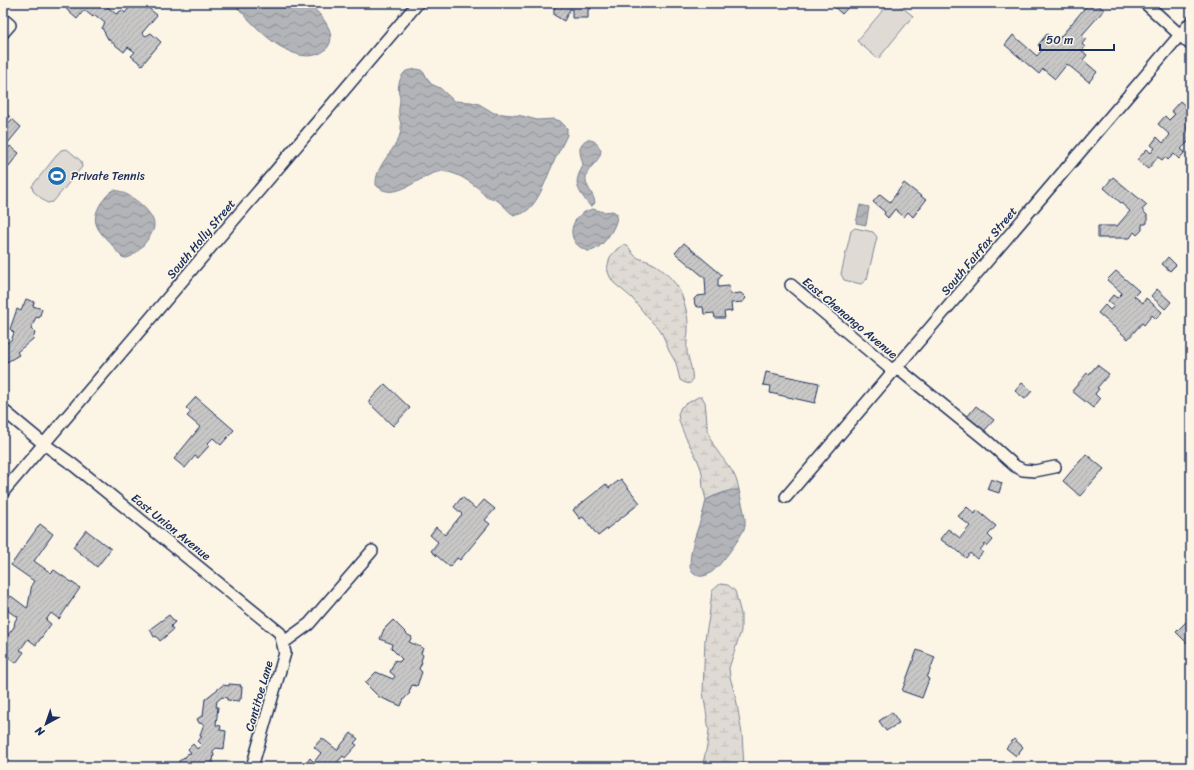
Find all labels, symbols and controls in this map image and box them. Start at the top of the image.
scale bar [1040,26,1114,52]
text: 50 m [1046,29,1073,51]
sports icon: Private Tennis [46,165,68,187]
place label: Private Tennis [71,165,145,187]
street label: South Holly Street [161,194,241,284]
street label: South Fairfax Street [935,202,1023,300]
street label: East Chenango Avenue [797,271,903,365]
street label: East Union Avenue [126,488,216,567]
street label: Cantitoe Lane [238,658,280,734]
north arrow [26,704,66,744]
text: N [31,721,50,742]

